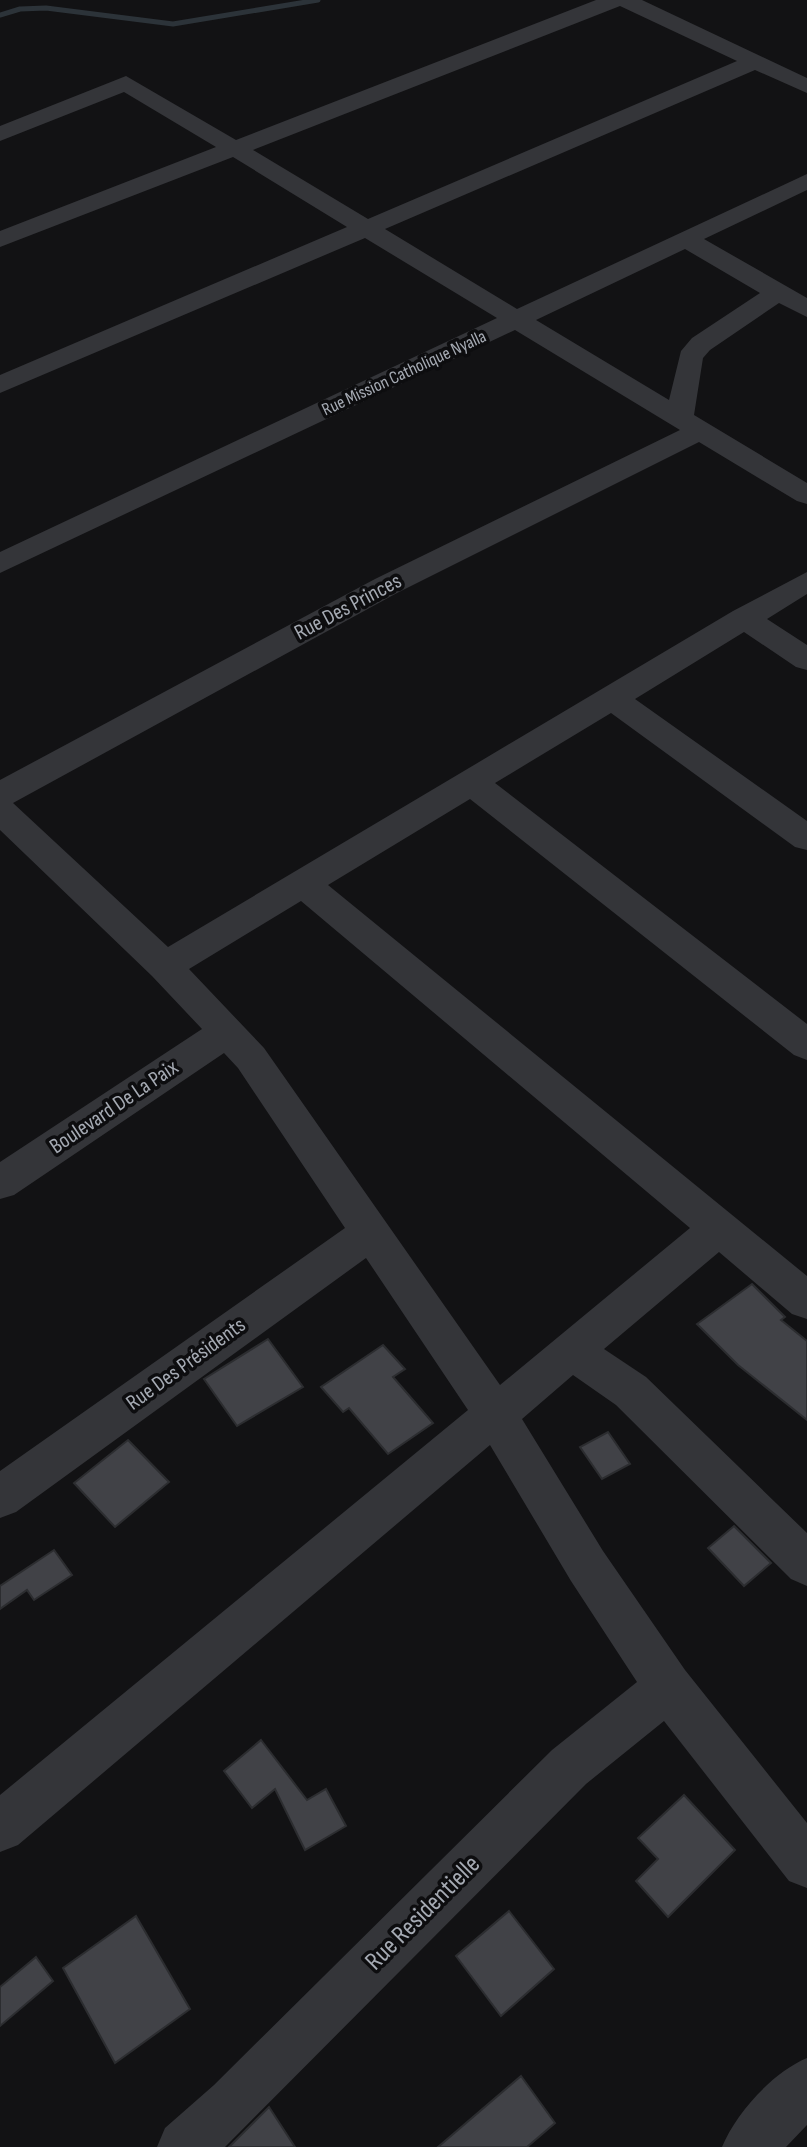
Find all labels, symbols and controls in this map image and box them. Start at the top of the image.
street label: Rue Mission Catholique Nyalla [319,326,489,420]
street label: Rue Des Princes [290,567,406,646]
street label: Boulevard De La Paix [45,1054,184,1160]
street label: Rue Des Présidents [121,1312,251,1416]
street label: Rue Residentielle [359,1849,487,1977]

